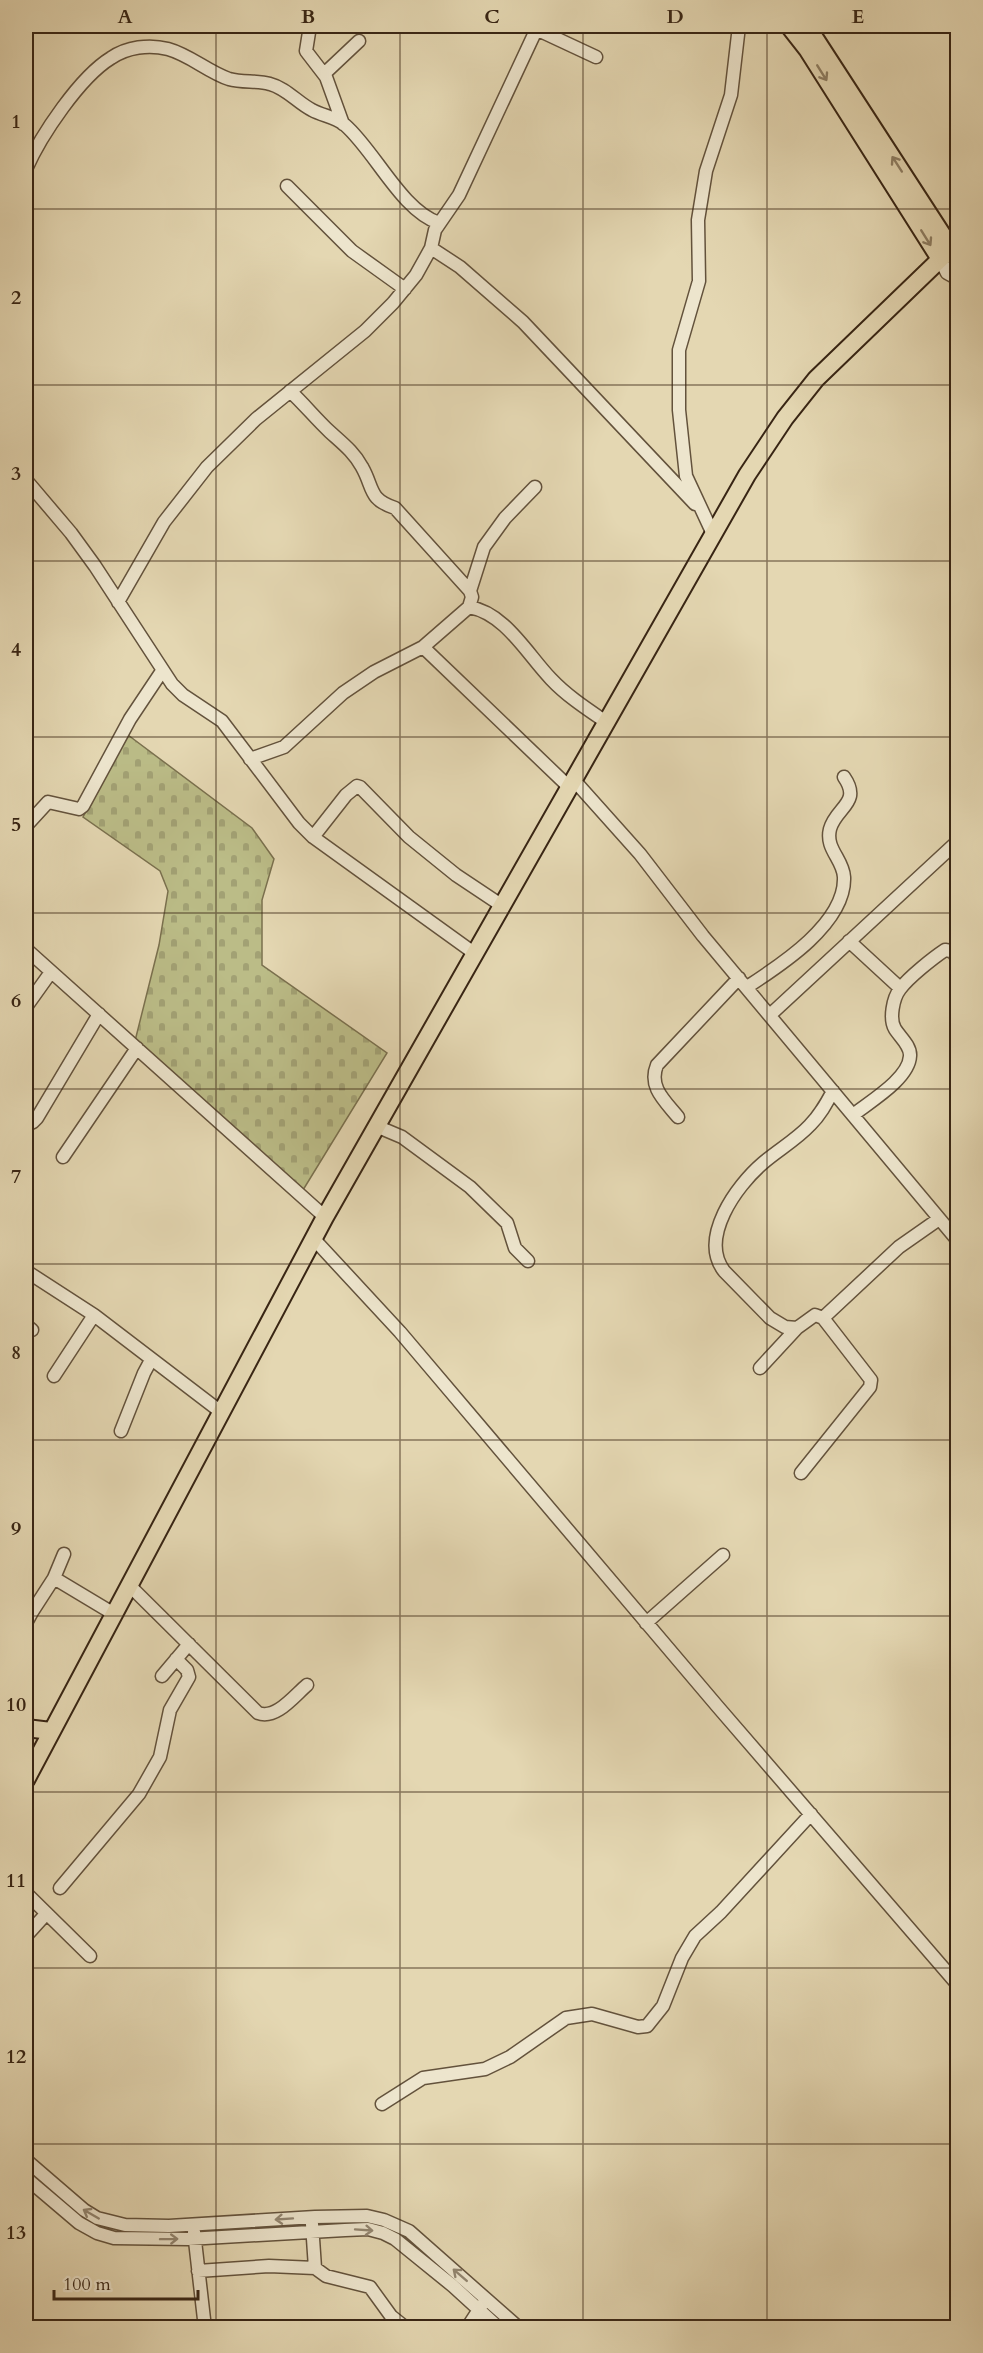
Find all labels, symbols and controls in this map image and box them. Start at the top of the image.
text: A [117,3,133,30]
text: B [301,3,315,30]
text: C [484,3,500,30]
text: D [666,3,684,30]
text: E [852,3,864,30]
one-way arrow [816,65,829,82]
text: 1 [11,108,21,135]
one-way arrow [890,155,903,172]
one-way arrow [921,229,933,246]
text: 2 [11,284,21,311]
text: 3 [11,460,21,487]
text: 4 [11,636,21,663]
text: 5 [11,811,21,838]
text: 6 [11,987,21,1014]
text: 7 [11,1163,21,1190]
text: 8 [11,1339,21,1366]
text: 9 [11,1515,21,1542]
text: 10 [6,1691,26,1718]
text: 11 [6,1867,26,1894]
text: 12 [6,2043,26,2070]
one-way arrow [83,2208,101,2219]
one-way arrow [275,2213,294,2224]
text: 13 [6,2219,26,2246]
one-way arrow [354,2225,374,2236]
one-way arrow [159,2233,179,2245]
scale bar [54,2263,198,2301]
one-way arrow [453,2268,468,2282]
text: 100 m [63,2272,111,2297]

